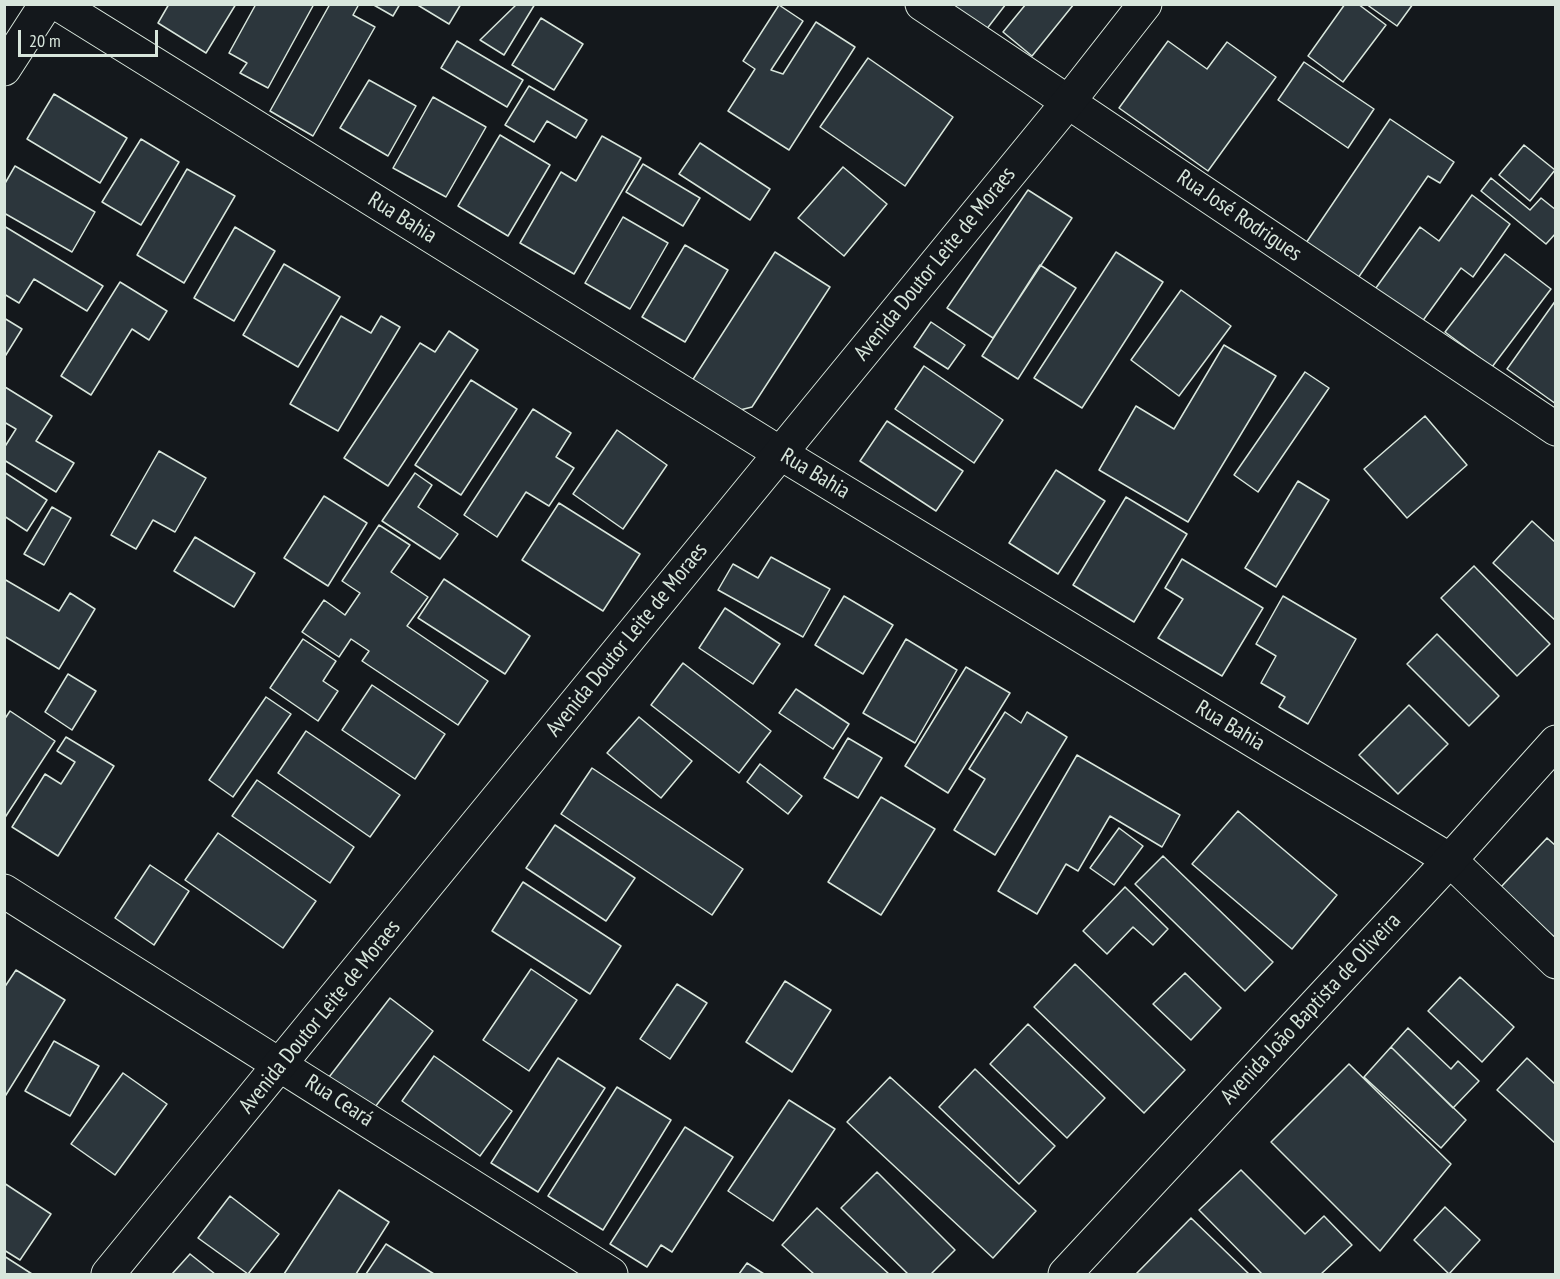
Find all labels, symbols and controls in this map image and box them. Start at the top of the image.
scale bar [21,18,160,56]
text: 20 m [29,29,61,52]
street label: Avenida Doutor Leite de Moraes [849,162,1021,366]
street label: Rua José Rodrigues [1172,165,1306,267]
street label: Rua Bahia [363,187,441,249]
street label: Rua Bahia [776,443,854,505]
street label: Avenida Doutor Leite de Moraes [541,538,713,742]
street label: Rua Bahia [1191,695,1269,757]
street label: Avenida João Baptista de Oliveira [1216,908,1406,1110]
street label: Avenida Doutor Leite de Moraes [234,915,406,1119]
street label: Rua Ceará [300,1069,378,1133]

